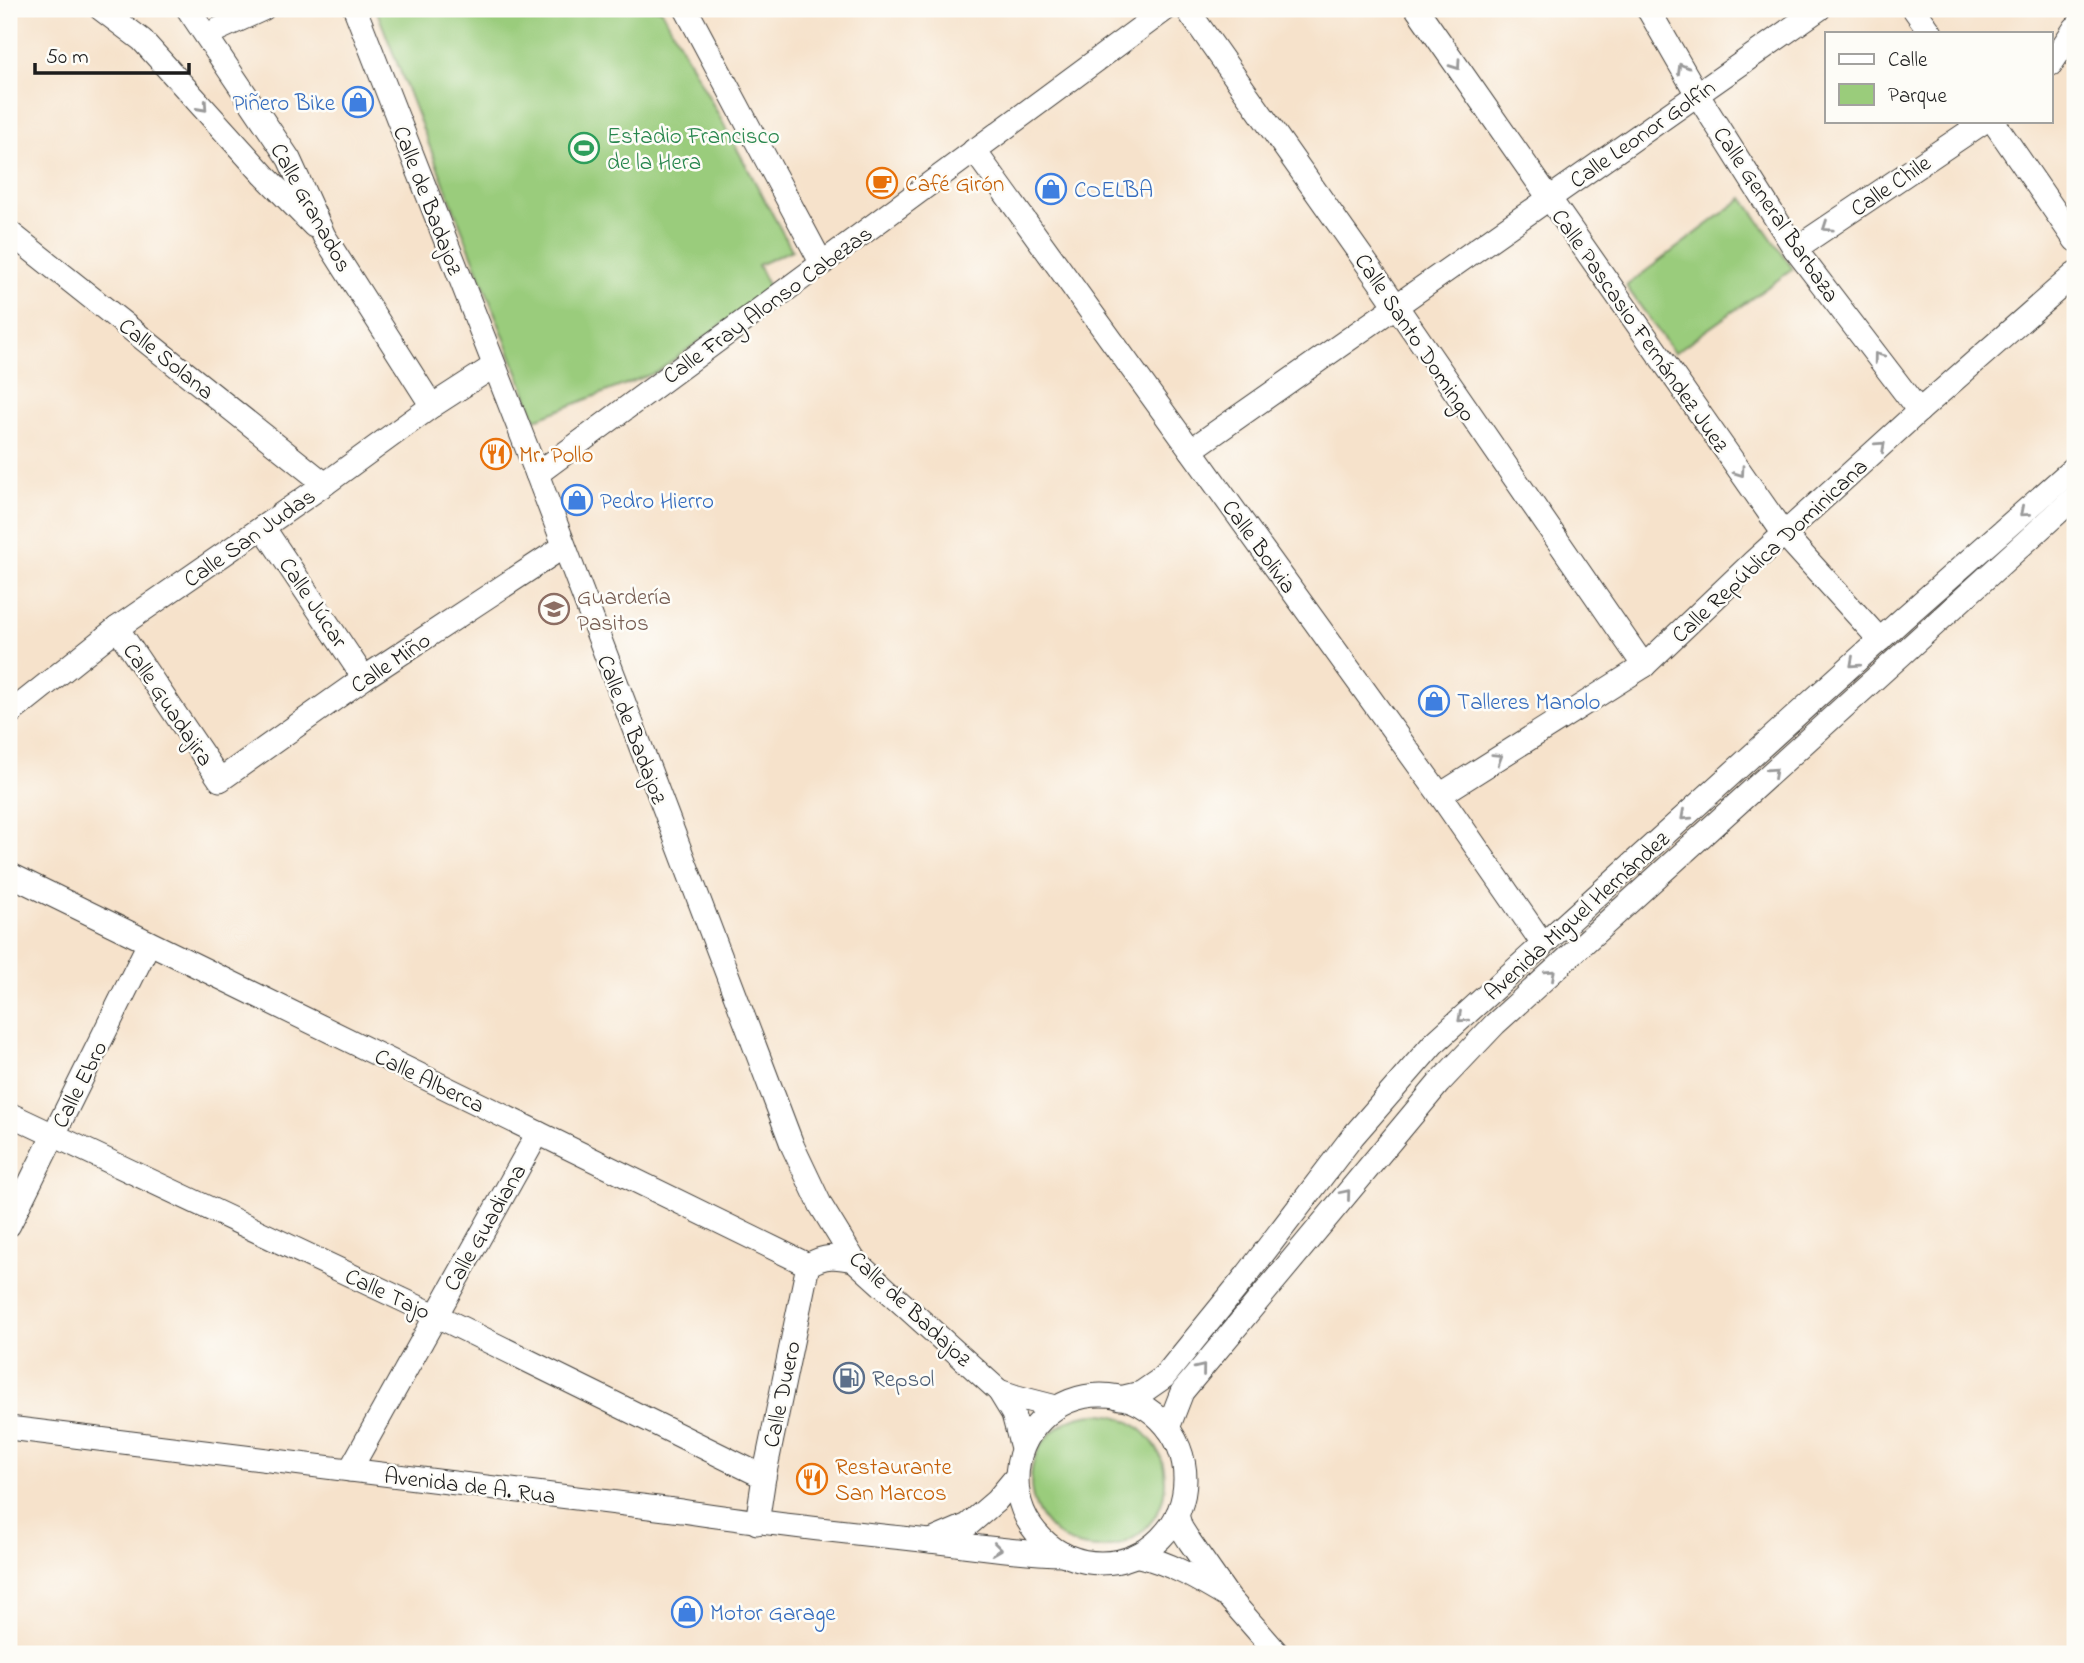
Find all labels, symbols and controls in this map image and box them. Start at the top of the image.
scale bar [35,32,189,76]
legend [1825,32,2052,122]
text: 50 m [46,43,89,73]
text: Calle [1888,46,1928,76]
one-way arrow [1448,57,1460,70]
one-way arrow [1677,62,1690,75]
street label: Calle Leonor Golfín [1564,72,1723,198]
text: Parque [1888,82,1947,112]
shop icon: Piñero Bike [341,85,375,119]
place label: Piñero Bike [232,88,336,121]
one-way arrow [195,99,207,112]
place label: Estadio Francisco de la Hera [607,121,780,180]
street label: Calle General Barbaza [1704,121,1846,310]
street label: Calle de Badajoz [383,122,470,281]
sports icon: Estadio Francisco de la Hera [567,131,601,165]
street label: Calle Granados [261,138,359,279]
street label: Calle Chile [1845,148,1939,226]
cafe icon: Café Girón [865,166,899,200]
place label: Café Girón [905,169,1004,202]
shop icon: COELBA [1034,172,1068,206]
place label: COELBA [1074,175,1153,208]
street label: Calle Pascasio Fernández Juez [1542,203,1736,460]
street label: Calle Fray Alonso Cabezas [657,219,881,395]
one-way arrow [1822,219,1835,231]
street label: Calle Santo Domingo [1344,247,1483,430]
street label: Calle Solana [110,311,220,409]
one-way arrow [1873,352,1886,365]
restaurant icon: Mr. Pollo [479,437,513,471]
place label: Mr. Pollo [519,440,593,473]
one-way arrow [1873,441,1886,454]
street label: Calle República Dominicana [1665,452,1876,652]
one-way arrow [1732,464,1744,477]
street label: Calle San Judas [178,481,323,597]
shop icon: Pedro Hierro [560,483,594,517]
place label: Pedro Hierro [600,486,714,519]
street label: Calle Bolivia [1213,494,1303,601]
one-way arrow [2019,504,2032,516]
street label: Calle Júcar [269,552,355,656]
place label: Guardería Pasitos [577,582,671,641]
school or university icon: Guardería Pasitos [537,592,571,626]
street label: Calle Miño [345,625,438,703]
street label: Calle Guadajira [113,637,220,774]
street label: Calle de Badajoz [587,651,674,810]
one-way arrow [1849,655,1862,668]
shop icon: Talleres Manolo [1417,684,1451,718]
place label: Talleres Manolo [1457,687,1600,720]
one-way arrow [1490,754,1503,767]
one-way arrow [1765,767,1778,780]
one-way arrow [1680,808,1693,820]
street label: Avenida Miguel Hernández [1477,824,1679,1010]
one-way arrow [1543,970,1556,982]
one-way arrow [1457,1009,1470,1022]
street label: Calle Ebro [45,1036,117,1135]
street label: Calle Alberca [368,1041,490,1123]
street label: Calle Guadiana [436,1159,536,1298]
one-way arrow [1338,1190,1350,1203]
street label: Calle de Badajoz [841,1244,978,1376]
street label: Calle Tajo [339,1261,435,1329]
street label: Calle Duero [756,1338,811,1451]
fuel station icon: Repsol [832,1361,866,1395]
place label: Repsol [872,1364,934,1397]
one-way arrow [1192,1365,1205,1377]
place label: Restaurante San Marcos [835,1452,953,1511]
street label: Avenida de A. Rua [382,1461,557,1514]
restaurant icon: Restaurante San Marcos [795,1462,829,1496]
one-way arrow [991,1542,1003,1557]
shop icon: Motor Garage [670,1595,704,1629]
place label: Motor Garage [710,1598,836,1632]

